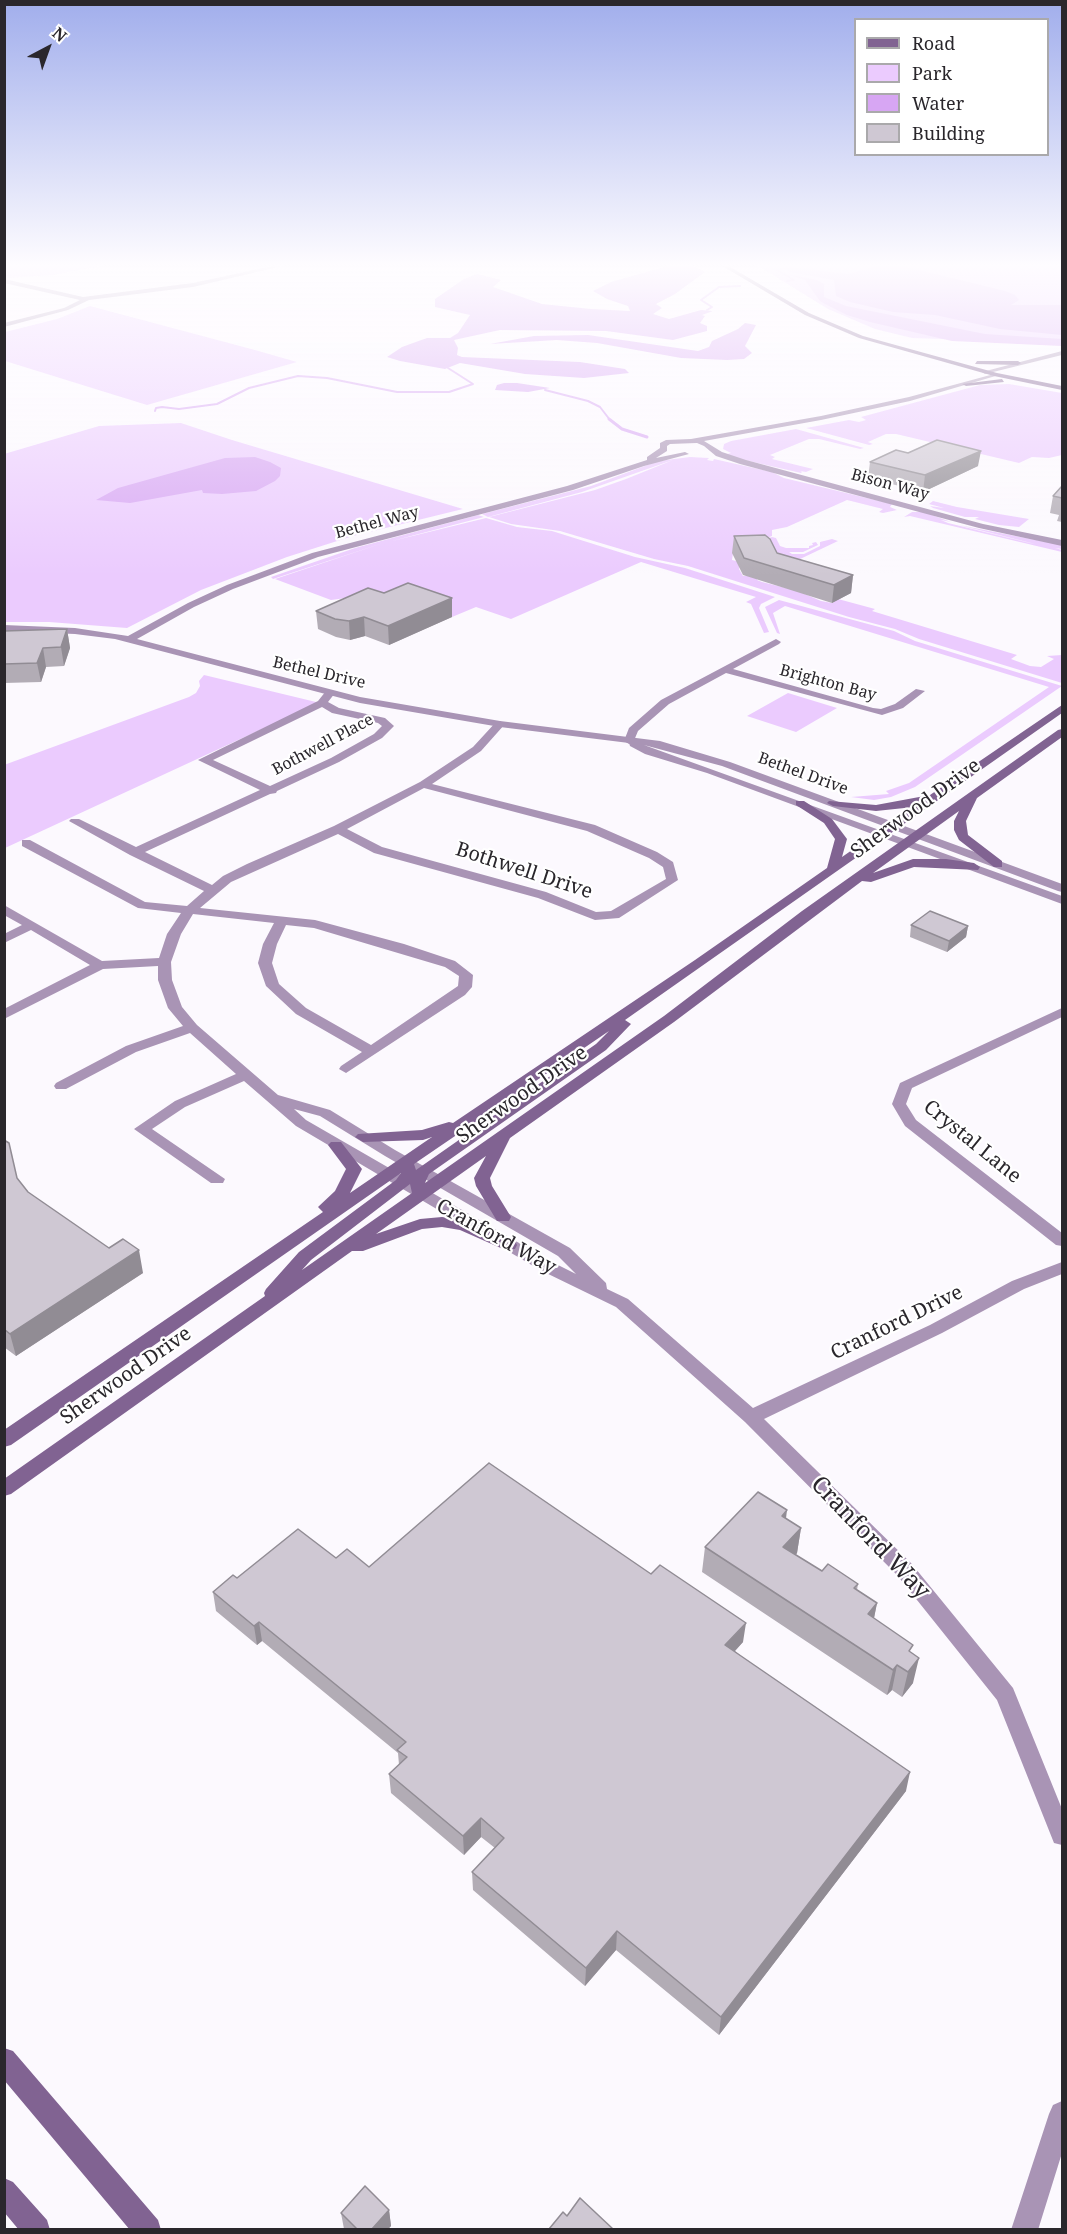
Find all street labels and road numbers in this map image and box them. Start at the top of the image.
street label: Bison Way [849,465,931,505]
street label: Bethel Way [333,503,421,543]
street label: Bethel Drive [271,653,367,693]
street label: Brighton Bay [777,661,879,705]
street label: Bothwell Place [269,710,377,780]
street label: Bethel Drive [755,749,851,799]
street label: Sherwood Drive [847,754,985,864]
street label: Bothwell Drive [453,838,595,904]
street label: Sherwood Drive [452,1041,592,1149]
street label: Crystal Lane [918,1095,1026,1189]
street label: Cranford Way [432,1194,560,1280]
street label: Cranford Drive [827,1281,967,1365]
street label: Sherwood Drive [56,1322,196,1430]
street label: Cranford Way [804,1471,936,1605]

